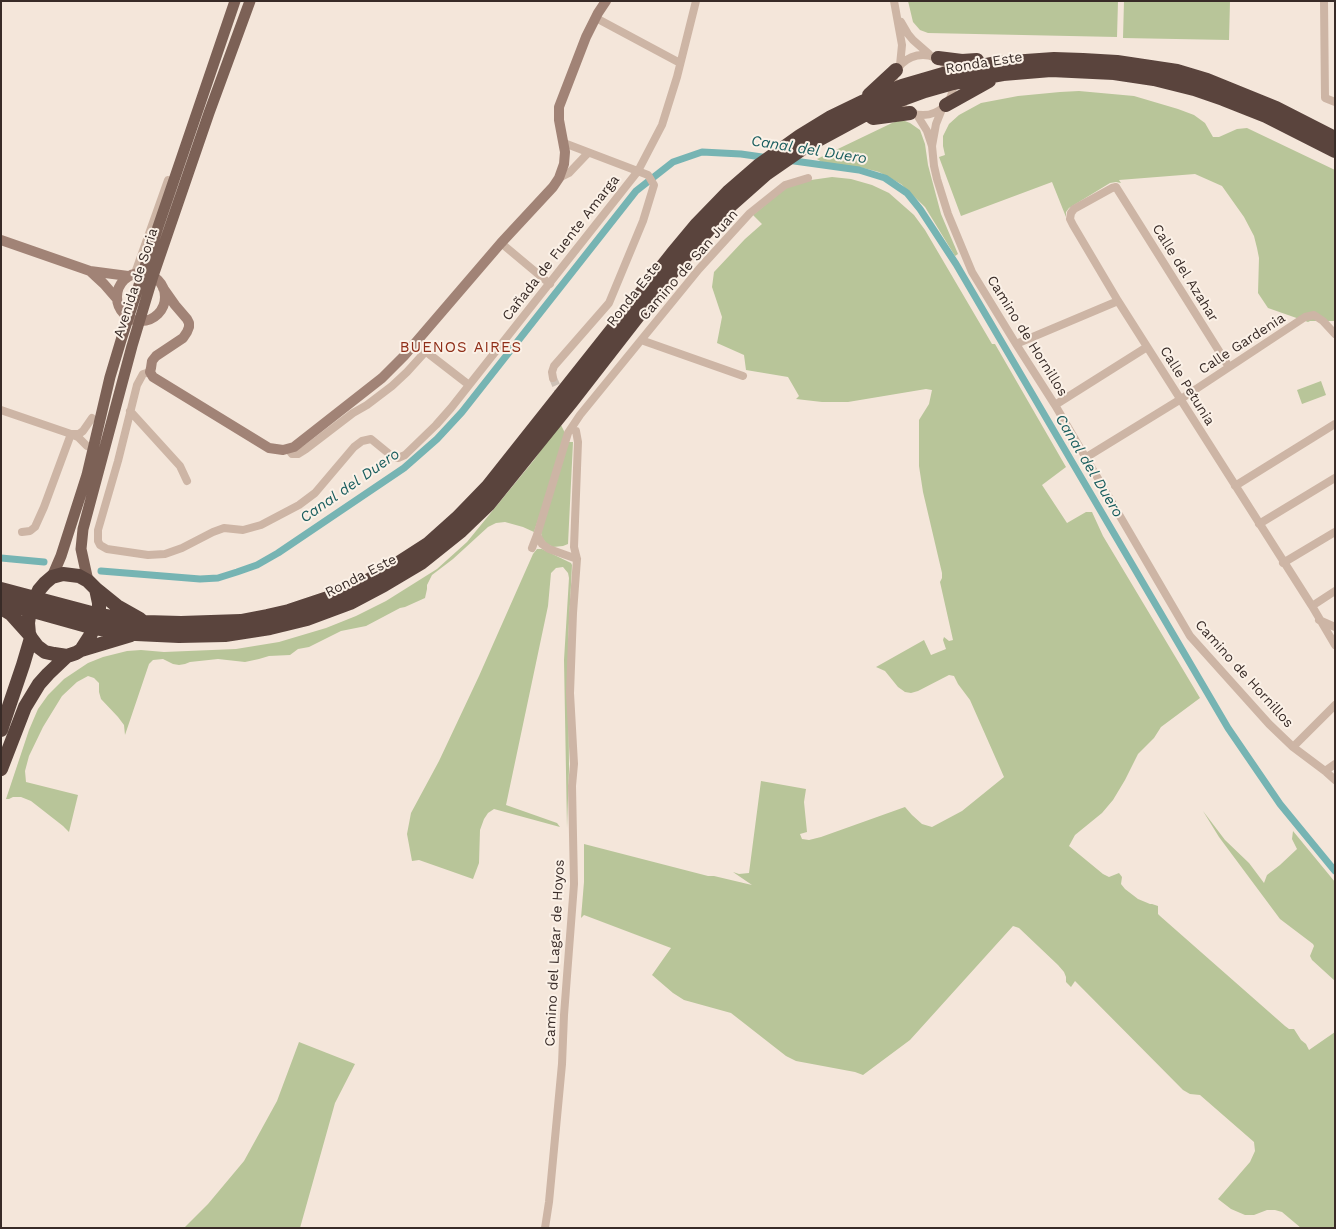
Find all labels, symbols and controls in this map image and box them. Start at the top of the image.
street label: Ronda Este [944,49,1024,77]
water label: Canal del Duero [750,132,868,168]
street label: Cañada de Fuente Amarga [499,172,623,324]
street label: Camino de San Juan [636,206,742,324]
street label: Calle del Azahar [1148,221,1222,325]
street label: Avenida de Soria [110,226,162,340]
street label: Ronda Este [603,258,665,330]
street label: Camino de Hornillos [983,273,1071,399]
street label: Calle Gardenia [1196,310,1288,378]
district label: BUENOS AIRES [398,339,524,357]
street label: Calle Petunia [1156,343,1218,429]
water label: Canal del Duero [1051,411,1127,521]
water label: Canal del Duero [297,445,403,527]
street label: Ronda Este [322,551,400,601]
street label: Camino de Hornillos [1191,617,1297,731]
street label: Camino del Lagar de Hoyos [542,859,568,1047]

